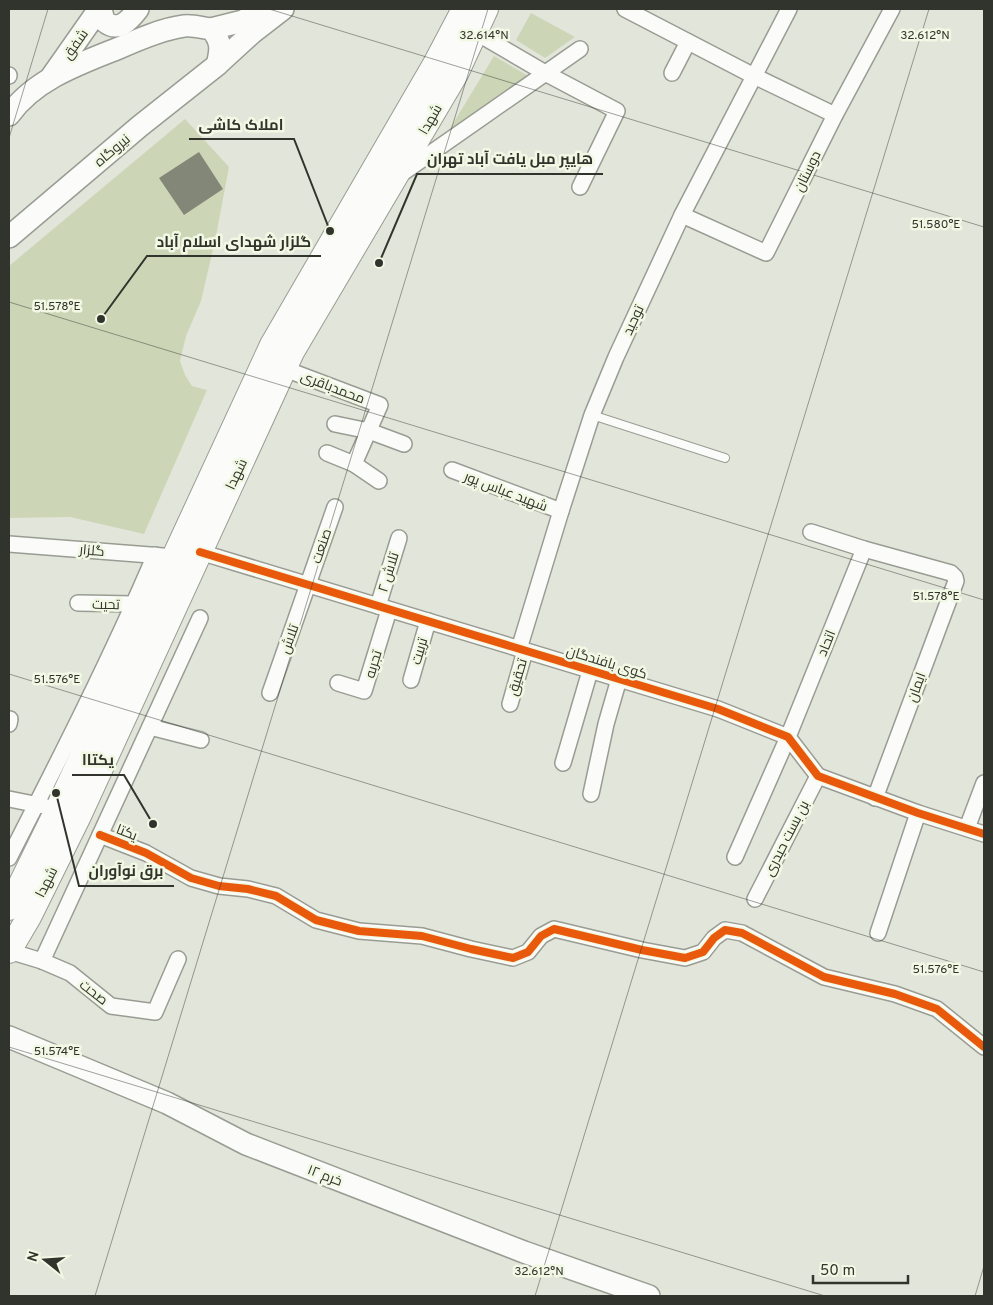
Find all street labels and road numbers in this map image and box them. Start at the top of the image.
street label: شفق [60,26,93,63]
street label: شهدا [416,102,447,138]
street label: نیروگاه [92,131,134,171]
street label: دوستان [791,148,826,195]
street label: توحید [620,303,649,338]
street label: محمدباقری [298,368,367,408]
street label: شهدا [223,457,252,493]
street label: شهید عباس پور [460,468,550,516]
street label: صنعت [309,527,336,566]
street label: گلزار [77,542,105,561]
street label: تلاش ۲ [375,550,404,594]
street label: تحیت [92,597,120,614]
street label: تلاش [277,622,304,657]
street label: اتحاد [814,628,840,659]
street label: تربیت [409,636,432,667]
street label: کوی بافندگان [564,643,649,684]
street label: تجربه [362,648,387,680]
street label: تحقیق [505,657,532,698]
street label: ایمان [904,670,931,705]
street label: بن بست حیدری [761,798,814,879]
street label: یکتا [114,822,140,845]
street label: شهدا [32,865,62,901]
street label: صحت [75,977,111,1010]
street label: خرم ۱۲ [305,1162,344,1191]

